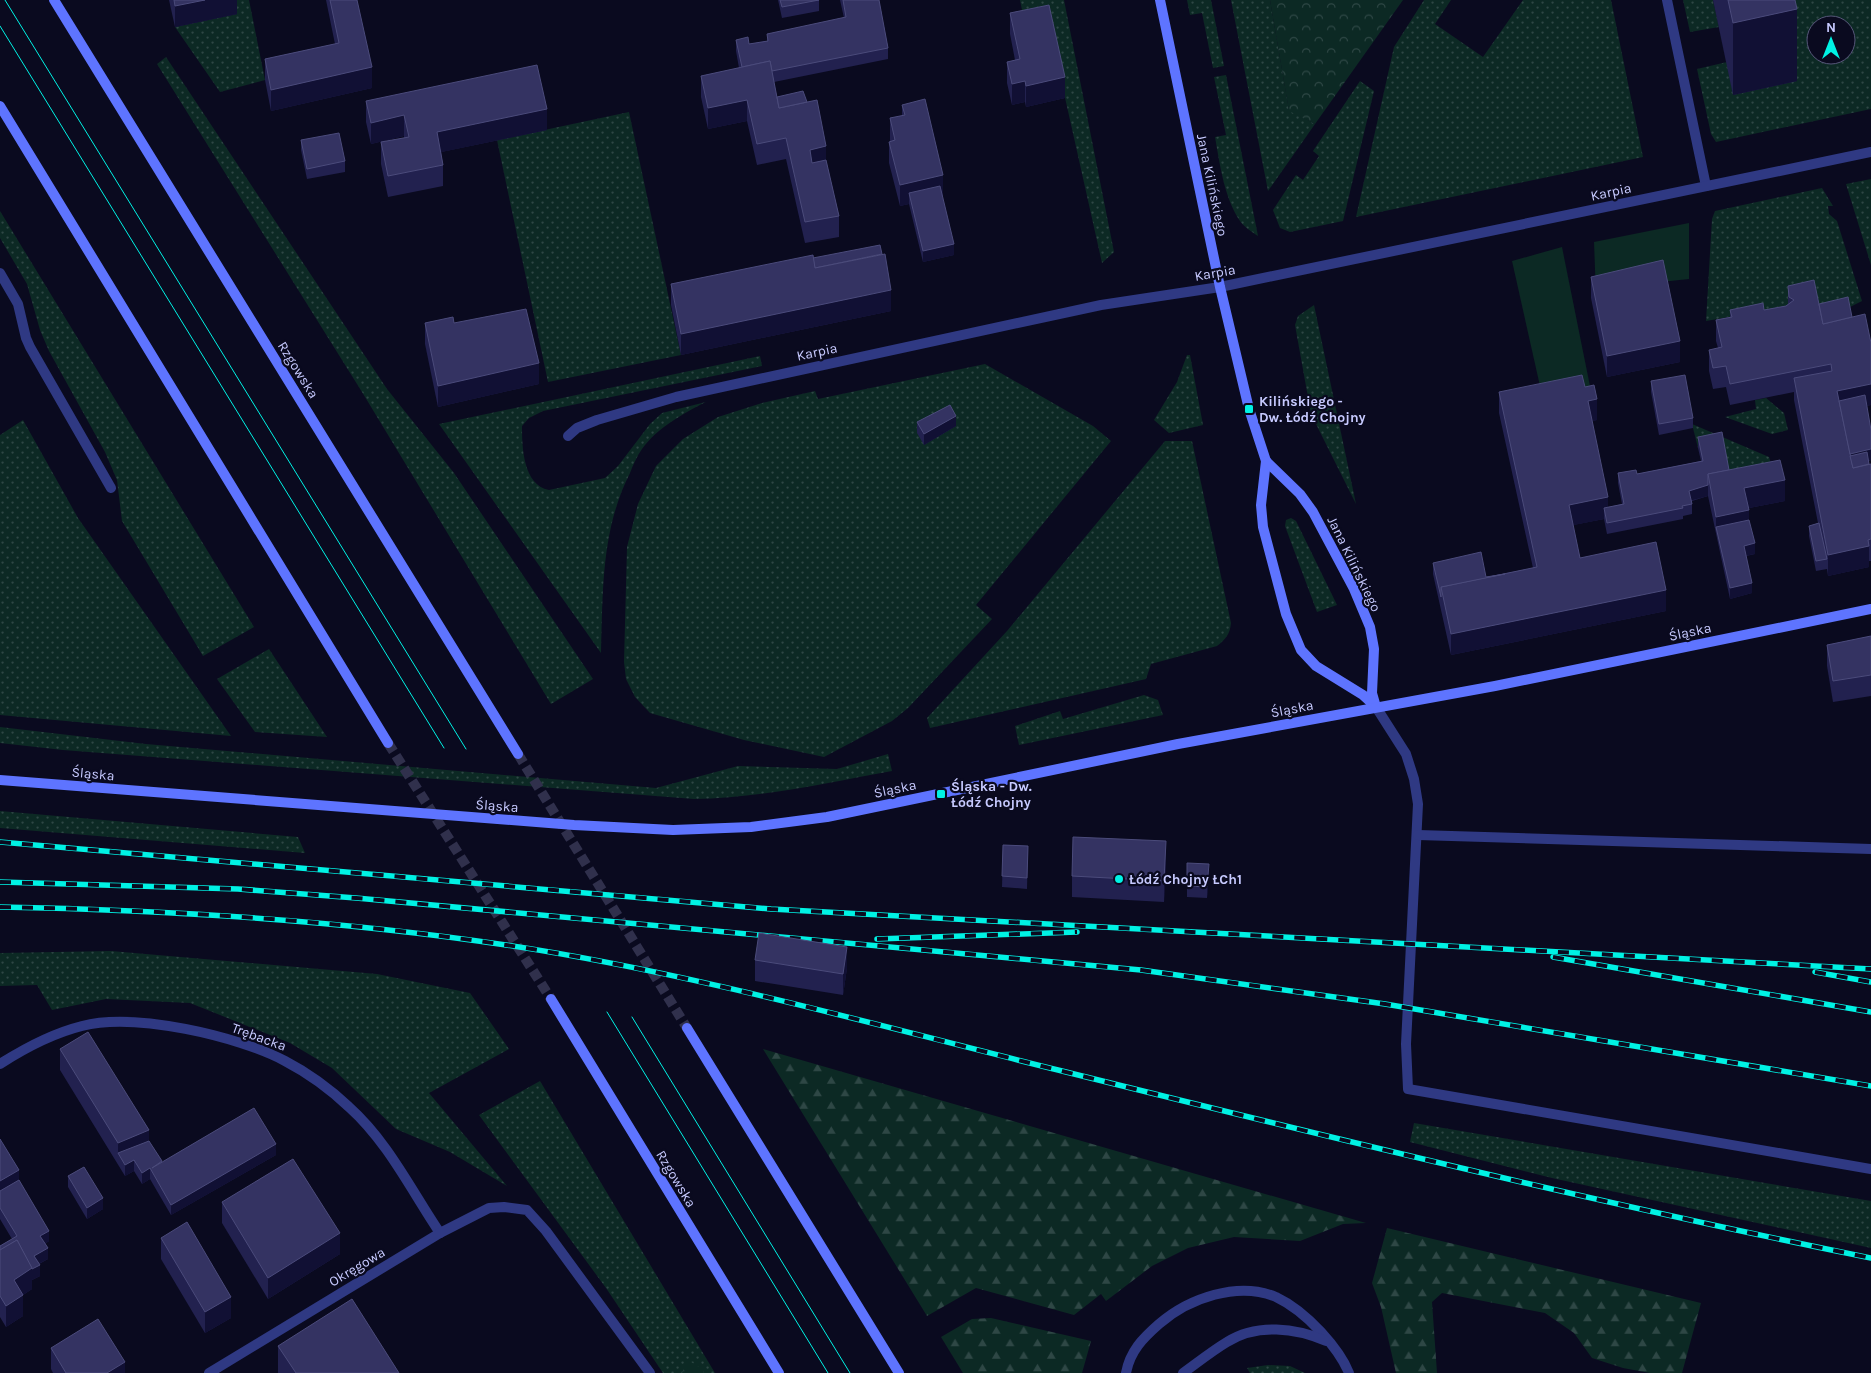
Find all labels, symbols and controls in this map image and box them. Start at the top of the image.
north arrow [1806,15,1856,65]
text: N [1826,19,1836,36]
street label: Jana Kilińskiego [1193,132,1231,238]
street label: Karpia [1589,179,1633,205]
street label: Karpia [1193,261,1237,285]
street label: Rzgowska [274,338,322,402]
street label: Karpia [795,339,839,365]
place label: Kilińskiego - Dw. Łódź Chojny [1259,393,1366,426]
marker: Kilińskiego - Dw. Łódź Chojny [1243,403,1255,415]
street label: Jana Kilińskiego [1324,513,1384,615]
street label: Śląska [1667,619,1713,645]
street label: Śląska [1269,697,1315,721]
street label: Śląska [71,764,115,784]
street label: Śląska [872,776,918,802]
place label: Śląska - Dw. Łódź Chojny [951,777,1032,811]
marker: Śląska - Dw. Łódź Chojny [935,788,947,800]
street label: Śląska [475,796,519,816]
place label: Łódź Chojny ŁCh1 [1129,871,1242,888]
marker: Łódź Chojny ŁCh1 [1113,873,1125,885]
street label: Trębacka [229,1019,289,1055]
street label: Rzgowska [652,1147,700,1211]
street label: Okręgowa [326,1244,388,1290]

